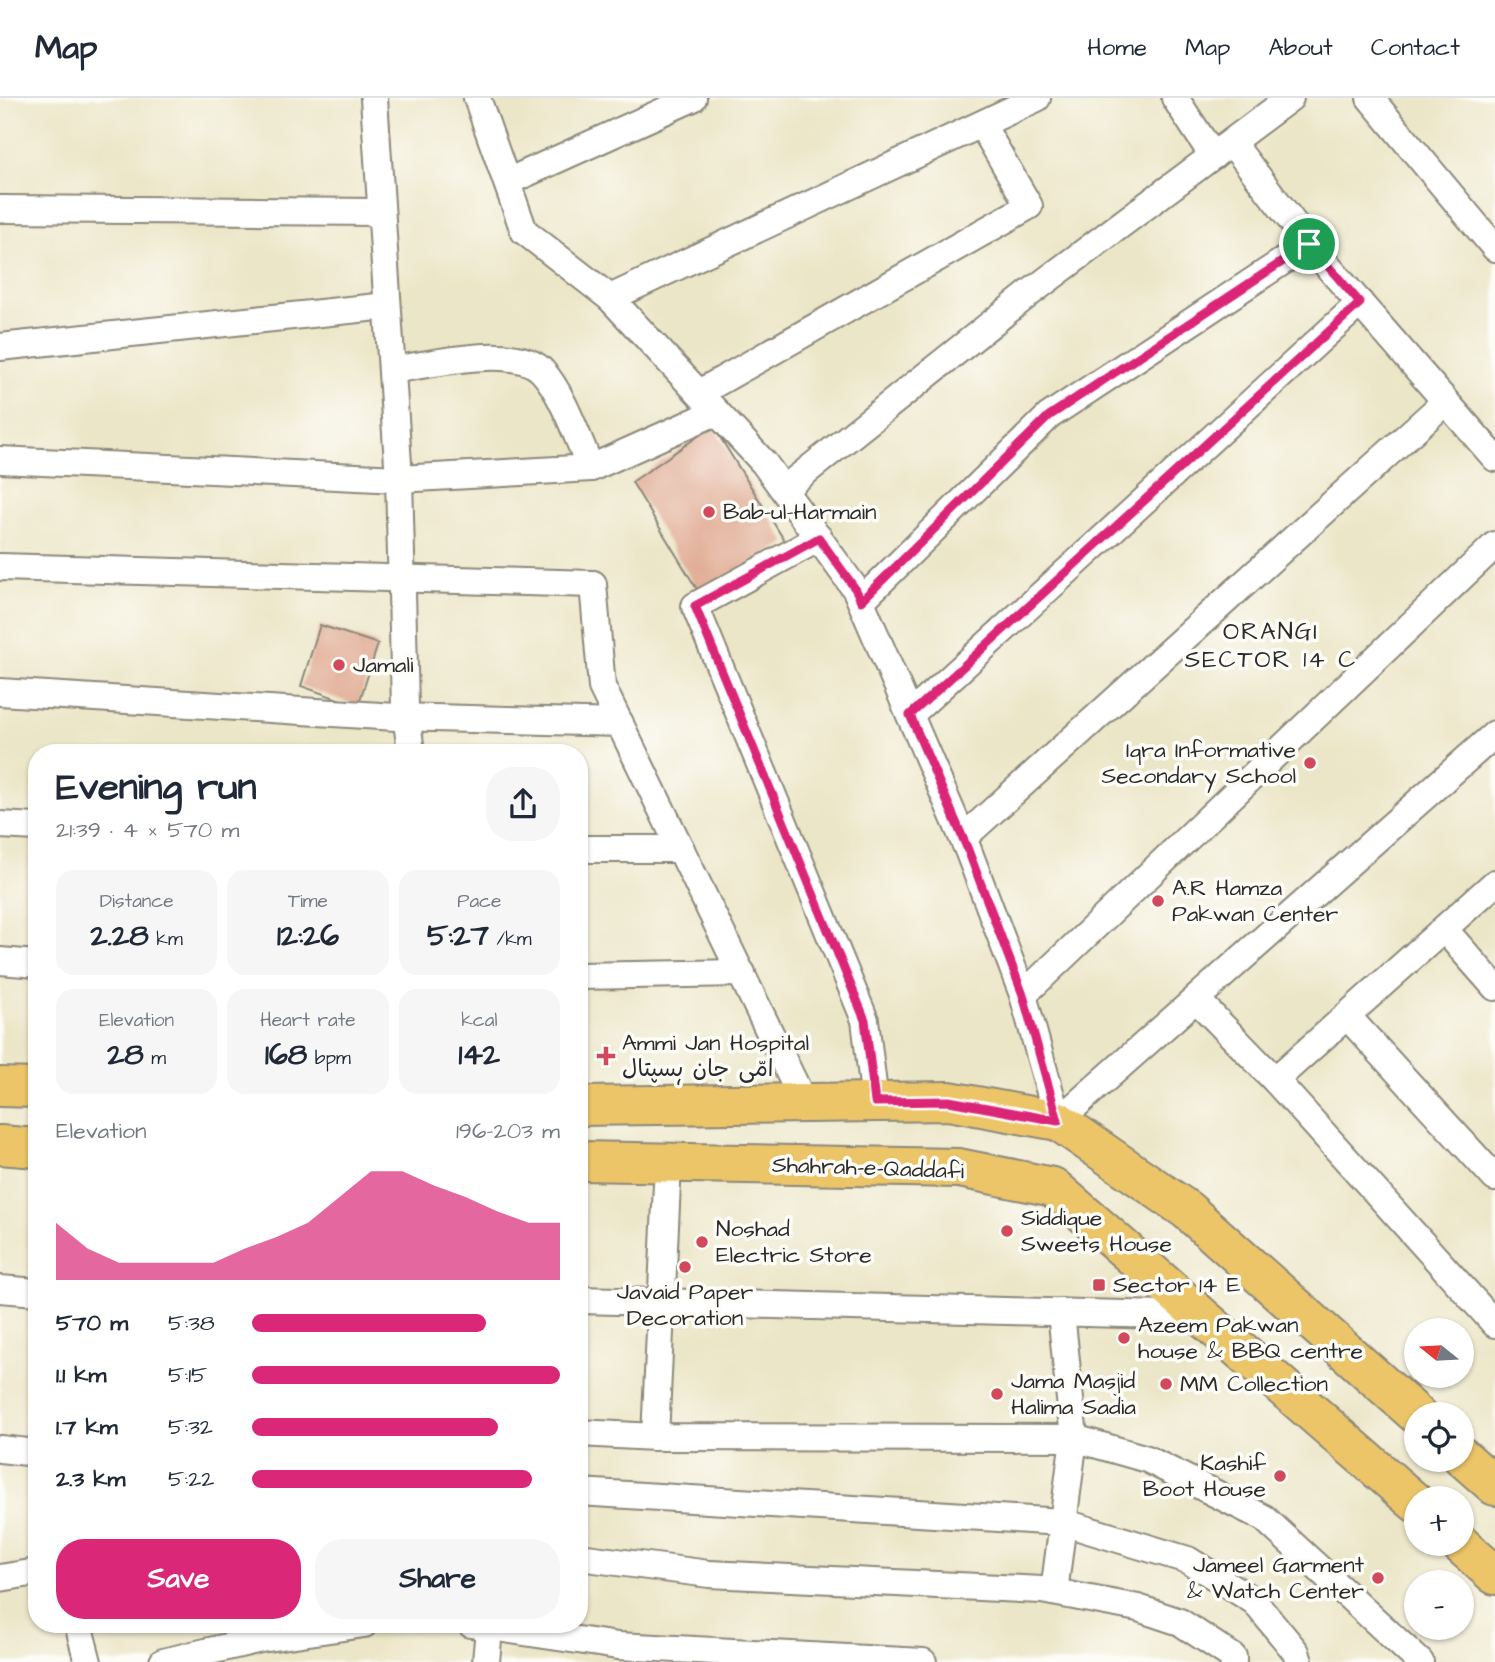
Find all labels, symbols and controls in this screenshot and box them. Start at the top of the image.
text: Map [35,25,97,71]
text: Home [1087,31,1147,65]
text: Map [1185,31,1230,65]
text: About [1268,31,1333,65]
text: Contact [1371,31,1460,65]
pin [1279,214,1339,274]
icon: arrive [1290,225,1328,263]
place label: Bab-ul-Harmain [723,496,876,528]
marker: Bab-ul-Harmain [701,504,717,520]
district label: ORANGI SECTOR 14 C [1185,615,1357,677]
place label: Jamali [353,649,414,681]
marker: Jamali [331,657,347,673]
place label: Iqra Informative Secondary School [1102,734,1296,793]
marker: Iqra Informative Secondary School [1302,755,1318,771]
text: Evening run [56,762,257,814]
button: share [486,767,560,841]
text: 21:39 · 4 × 570 m [56,814,239,846]
place label: A.R Hamza Pakwan Center [1172,872,1338,930]
text: Distance [100,888,174,915]
text: Time [288,888,328,915]
text: Pace [457,888,501,915]
marker: A.R Hamza Pakwan Center [1150,893,1166,909]
text: 2.28 [91,915,149,957]
text: 12:26 [277,915,339,957]
text: 5:27 [427,915,489,957]
text: km [149,926,183,953]
text: /km [489,926,532,953]
text: Elevation [99,1007,174,1034]
text: Heart rate [260,1007,356,1034]
text: kcal [461,1007,498,1034]
place label: Ammi Jan Hospital امّی جان ہسپتال [622,1027,809,1085]
text: 28 [107,1034,144,1076]
text: 168 [265,1034,307,1076]
text: 142 [459,1034,500,1076]
text: m [144,1045,166,1072]
text: bpm [307,1045,351,1072]
marker: Ammi Jan Hospital امّی جان ہسپتال [596,1046,616,1066]
text: Elevation [56,1115,147,1147]
text: 196–203 m [456,1115,560,1147]
street label: Shahrah-e-Qaddafi [771,1149,965,1187]
place label: Siddique Sweets House [1021,1202,1172,1260]
place label: Noshad Electric Store [716,1213,872,1271]
marker: Siddique Sweets House [999,1223,1015,1239]
marker: Noshad Electric Store [694,1234,710,1250]
marker: Javaid Paper Decoration [677,1259,693,1275]
place label: Sector 14 E [1113,1269,1241,1301]
place label: Javaid Paper Decoration [617,1276,753,1334]
marker: Sector 14 E [1091,1277,1107,1293]
text: 570 m [56,1307,128,1339]
text: 5:38 [168,1307,215,1339]
place label: Azeem Pakwan house & BBQ centre [1138,1309,1363,1367]
north arrow [1404,1318,1474,1388]
map controls [1404,1318,1474,1640]
marker: Azeem Pakwan house & BBQ centre [1116,1330,1132,1346]
text: 1.1 km [56,1359,106,1391]
text: 5:15 [168,1359,207,1391]
place label: Jama Masjid Halima Sadia [1011,1365,1136,1423]
place label: MM Collection [1180,1368,1328,1400]
marker: MM Collection [1158,1376,1174,1392]
marker: Jama Masjid Halima Sadia [989,1386,1005,1402]
button: locate [1404,1402,1474,1472]
text: 1.7 km [56,1411,118,1443]
text: 5:32 [168,1411,213,1443]
place label: Kashif Boot House [1143,1447,1266,1505]
text: 2.3 km [56,1463,125,1495]
text: 5:22 [168,1463,214,1495]
marker: Kashif Boot House [1272,1468,1288,1484]
button: + [1404,1486,1474,1556]
button: Save [56,1539,301,1619]
button: Share [315,1539,560,1619]
place label: Jameel Garment & Watch Center [1187,1549,1365,1607]
marker: Jameel Garment & Watch Center [1370,1570,1386,1586]
button: − [1404,1570,1474,1640]

